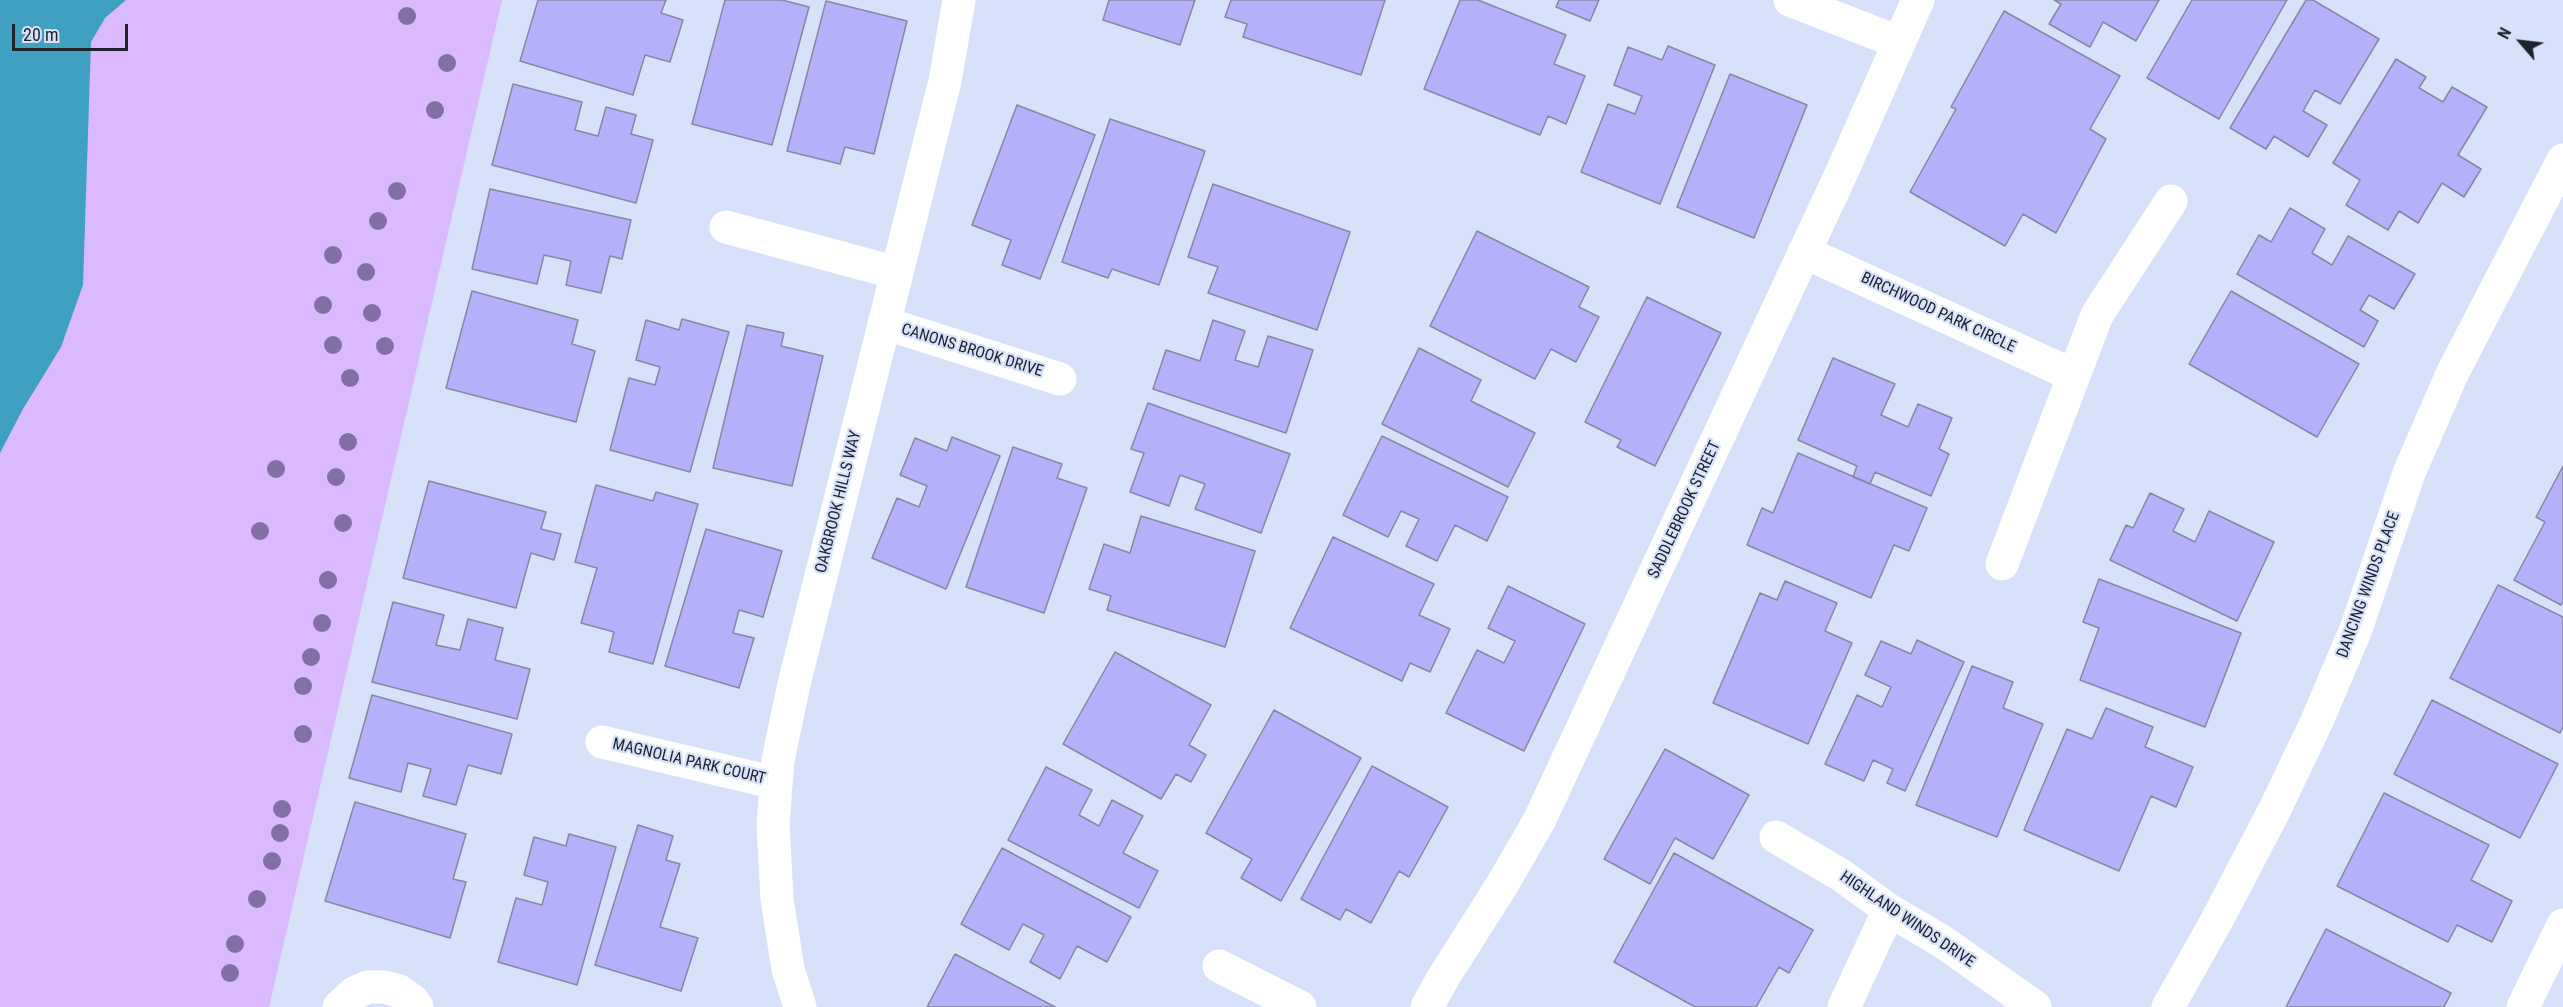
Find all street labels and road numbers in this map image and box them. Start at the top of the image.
street label: BIRCHWOOD PARK CIRCLE [1858,269,2018,357]
street label: CANONS BROOK DRIVE [899,320,1045,382]
street label: OAKBROOK HILLS WAY [812,429,866,575]
street label: SADDLEBROOK STREET [1645,438,1725,582]
street label: DANCING WINDS PLACE [2334,509,2404,661]
street label: MAGNOLIA PARK COURT [610,735,768,789]
street label: HIGHLAND WINDS DRIVE [1836,868,1978,972]

